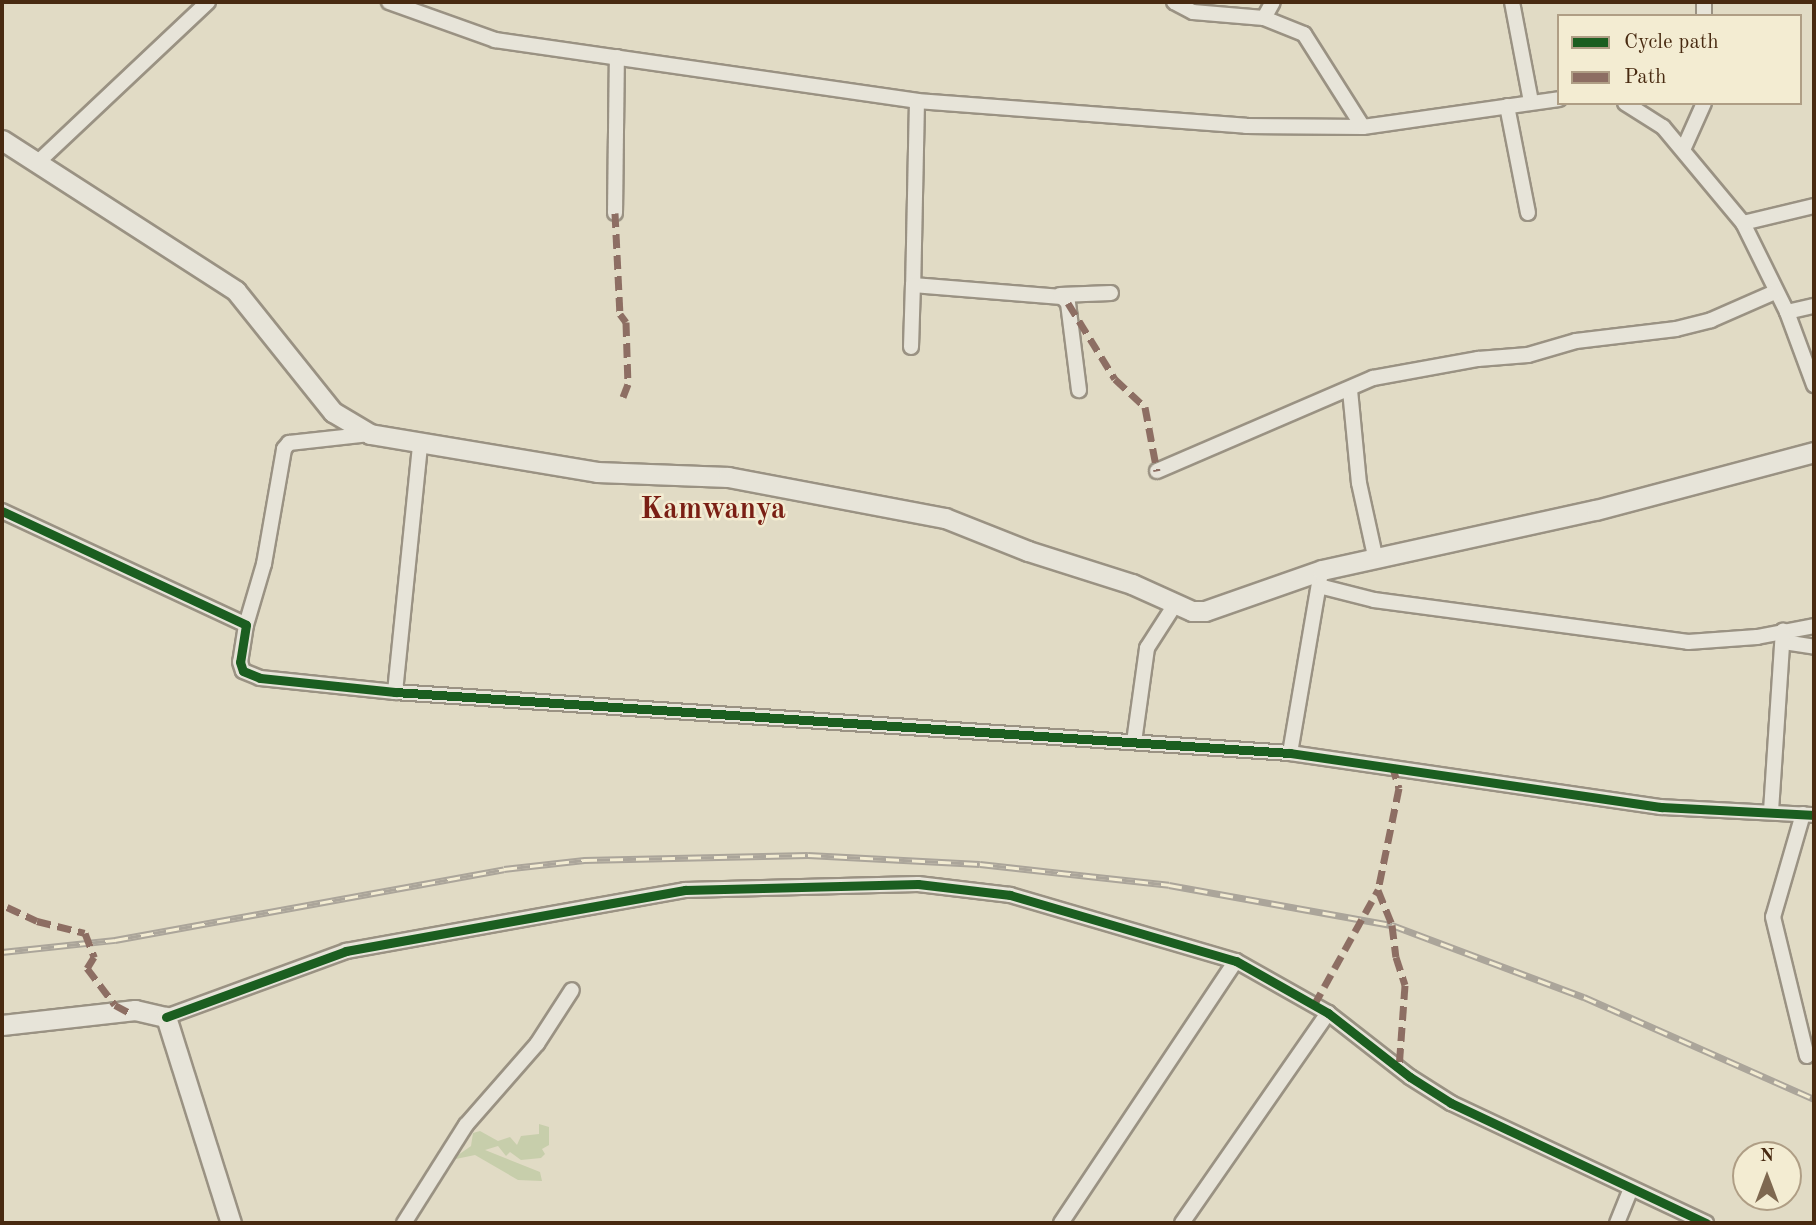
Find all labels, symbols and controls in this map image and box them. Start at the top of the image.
legend [1557,14,1802,105]
text: Cycle path [1624,32,1719,53]
text: Path [1624,67,1667,88]
district label: Kamwanya [640,492,786,528]
north arrow [1732,1141,1802,1211]
text: N [1760,1147,1774,1166]

